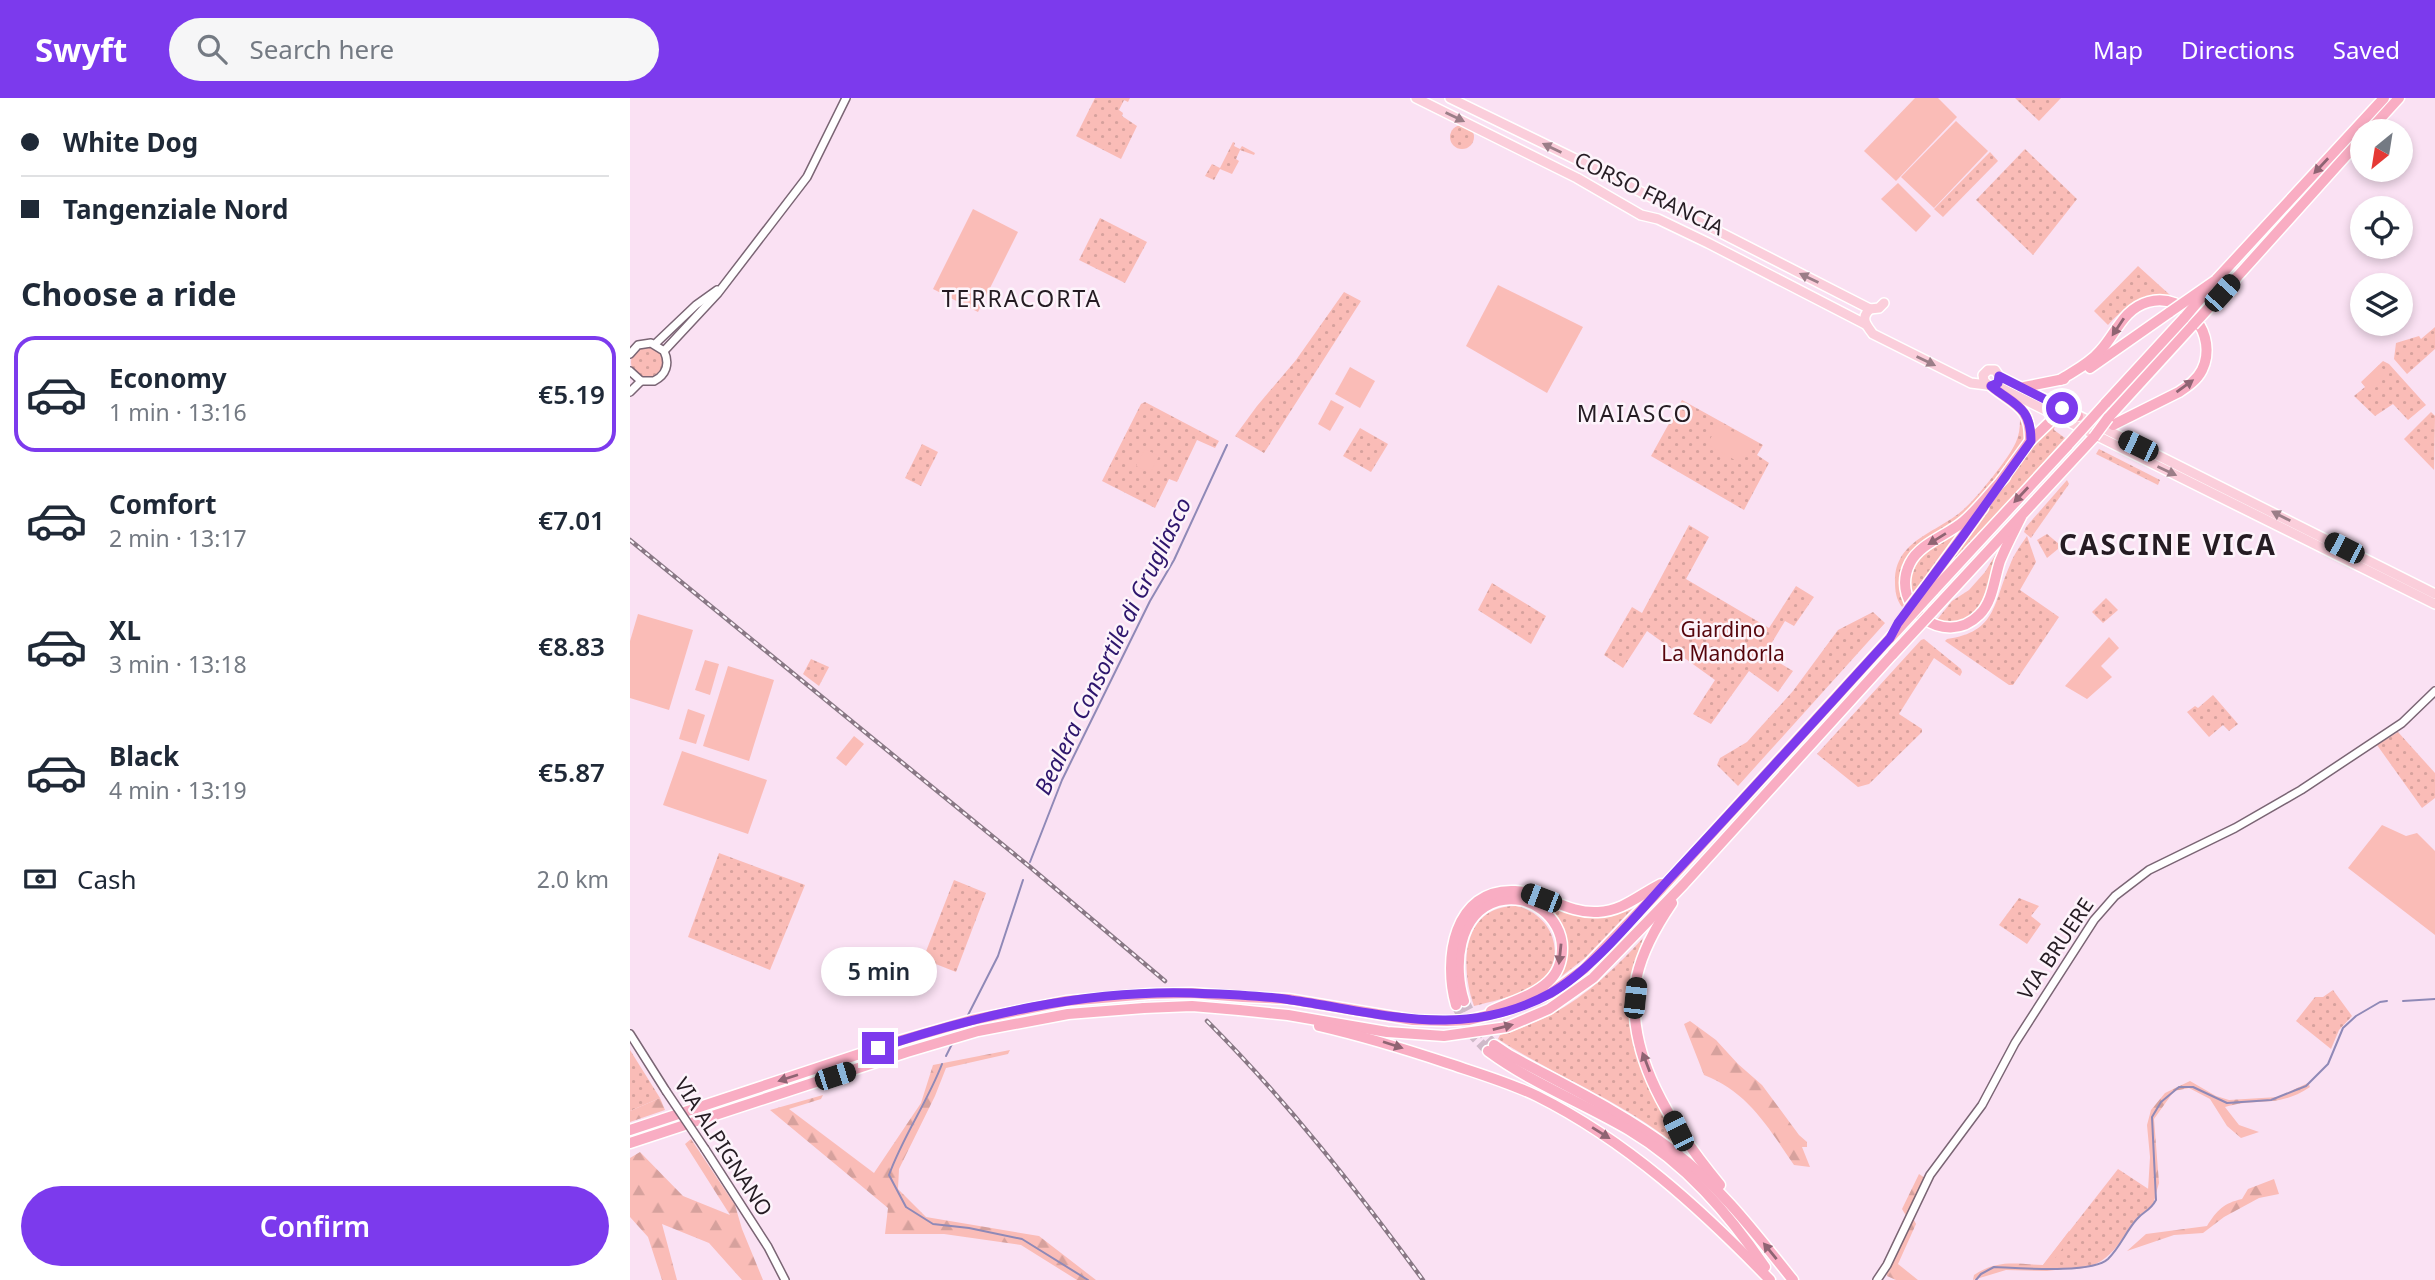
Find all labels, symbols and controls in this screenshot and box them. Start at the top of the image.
search box [169,18,659,81]
text: Swyft [35,27,127,72]
icon: search [193,30,231,68]
text: Search here [249,31,394,67]
text: Map [2093,33,2143,66]
text: Directions [2181,33,2295,66]
text: Saved [2333,33,2400,66]
one-way arrow [1445,111,1465,122]
north arrow [2350,119,2413,182]
map controls [2350,119,2413,336]
text: White Dog [63,124,198,160]
one-way arrow [1541,142,1562,153]
street label: CORSO FRANCIA [1570,145,1729,242]
one-way arrow [2314,157,2330,174]
text: Tangenziale Nord [63,191,288,227]
button: locate [2350,196,2413,259]
car [2201,270,2244,316]
text: Choose a ride [21,272,237,315]
one-way arrow [1799,273,1819,284]
button: layers [2350,273,2413,336]
district label: TERRACORTA [942,282,1102,314]
one-way arrow [2112,317,2125,336]
one-way arrow [1916,355,1936,366]
text: Economy [109,360,227,396]
icon: car [25,363,88,426]
text: €5.19 [538,376,605,412]
one-way arrow [2176,380,2194,394]
route start [2046,392,2078,424]
text: 1 min · 13:16 [109,396,247,428]
district label: MAIASCO [1577,397,1693,429]
car [2115,427,2162,465]
one-way arrow [2157,465,2177,476]
text: Comfort [109,486,217,522]
one-way arrow [2014,486,2030,503]
icon: car [25,489,88,552]
water label: Bealera Consortile di Grugliasco [1026,492,1198,800]
text: €7.01 [538,502,605,538]
one-way arrow [2271,511,2291,522]
text: 2 min · 13:17 [109,522,247,554]
district label: CASCINE VICA [2059,525,2277,563]
car [2321,529,2368,567]
one-way arrow [1927,533,1946,546]
text: XL [109,612,141,648]
icon: car [25,615,88,678]
park label: Giardino La Mandorla [1661,615,1785,667]
text: €8.83 [538,628,605,664]
text: 3 min · 13:18 [109,648,247,680]
text: Black [109,738,179,774]
icon: car [25,741,88,804]
text: €5.87 [538,754,605,790]
text: 4 min · 13:19 [109,774,247,806]
icon: cash [21,860,59,898]
text: Cash [77,861,137,897]
text: 2.0 km [537,863,609,895]
car [1518,881,1565,915]
street label: VIA BRUERE [2011,892,2100,1005]
one-way arrow [1555,943,1566,965]
callout: 5 min [820,946,936,996]
text: 5 min [848,955,910,987]
car [1623,976,1648,1020]
one-way arrow [1492,1021,1514,1032]
route end [862,1032,894,1064]
one-way arrow [1382,1041,1403,1051]
one-way arrow [1641,1052,1652,1073]
car [812,1060,859,1092]
street label: VIA ALPIGNANO [669,1072,779,1221]
one-way arrow [778,1073,799,1084]
car [1660,1108,1697,1154]
one-way arrow [1592,1127,1611,1140]
button: Confirm [21,1186,609,1266]
one-way arrow [1762,1243,1777,1261]

